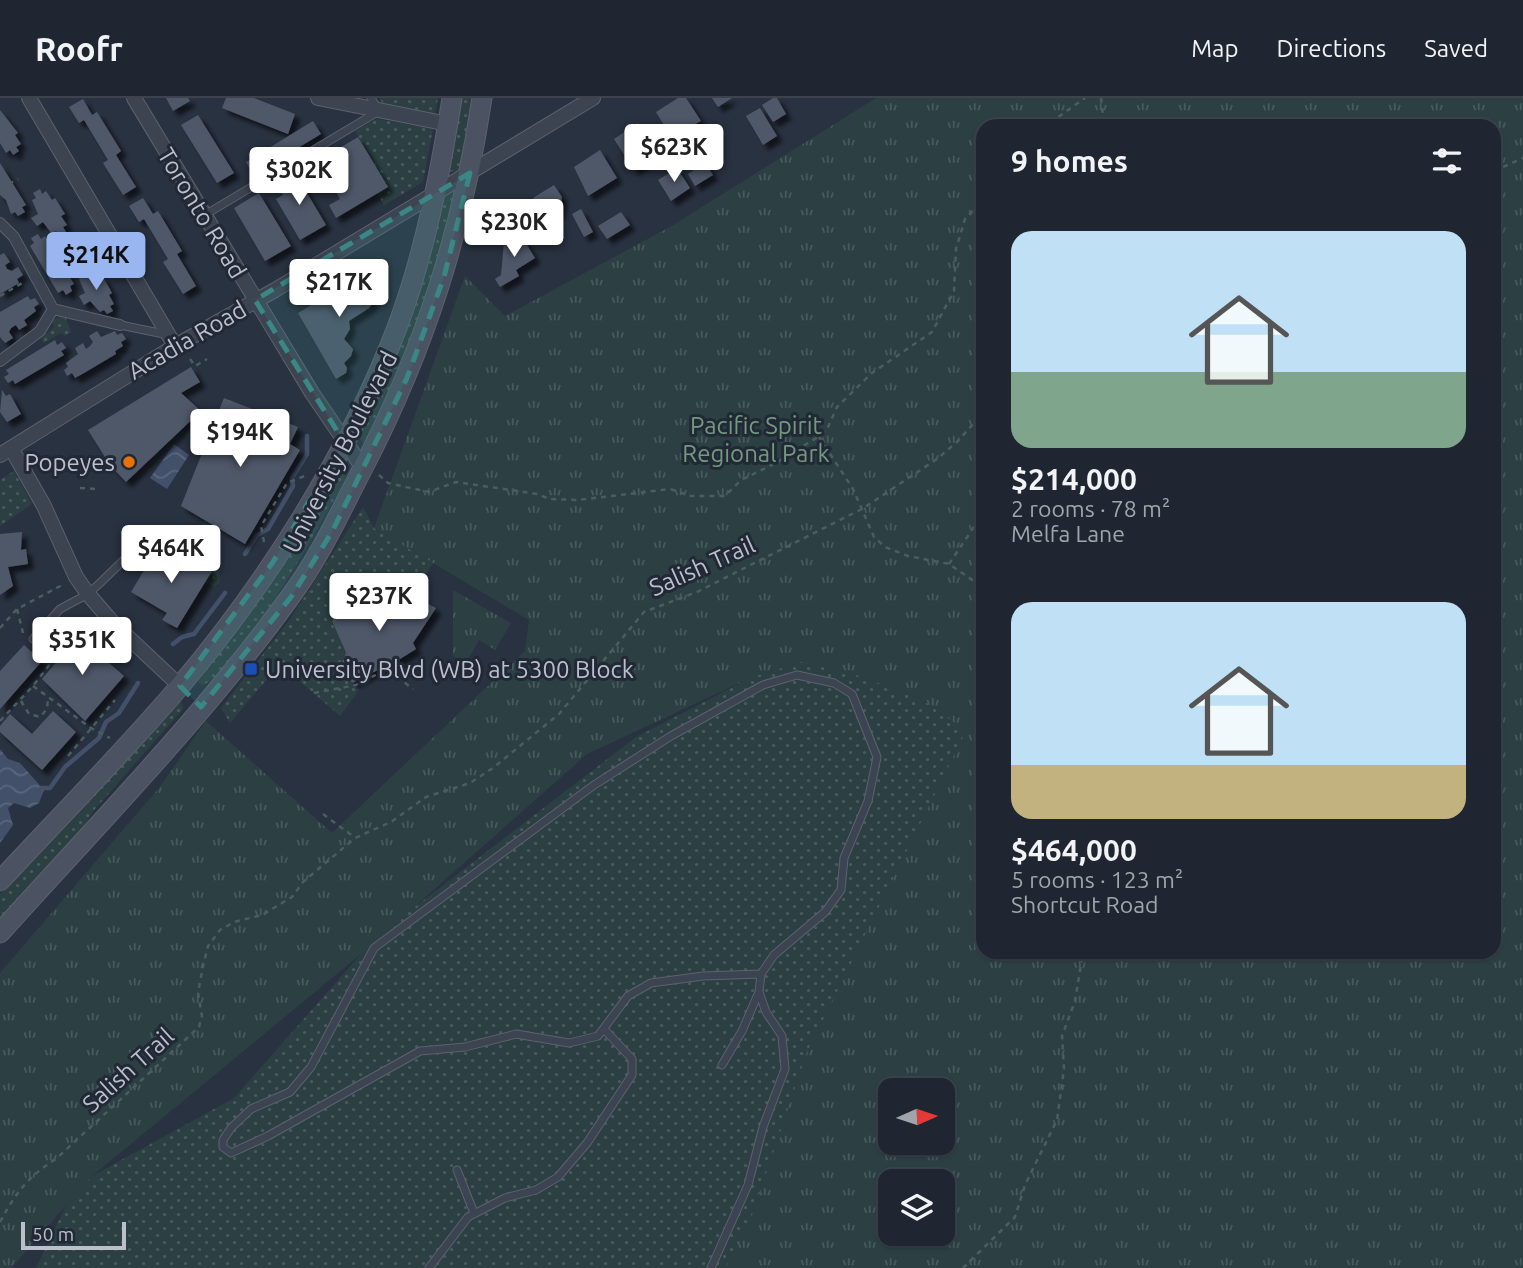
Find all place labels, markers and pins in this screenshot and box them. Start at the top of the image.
pin: $623K [625,125,723,184]
pin: $302K [250,148,348,207]
pin: $230K [465,200,563,259]
pin: $214K [47,232,145,292]
pin: $217K [290,260,388,319]
pin: $194K [191,410,289,469]
place label: Popeyes [24,449,115,476]
marker: Popeyes [121,454,137,470]
pin: $464K [122,526,220,585]
pin: $237K [330,574,428,633]
pin: $351K [33,618,131,677]
place label: University Blvd (WB) at 5300 Block [265,656,634,683]
marker: University Blvd (WB) at 5300 Block [243,661,259,677]

